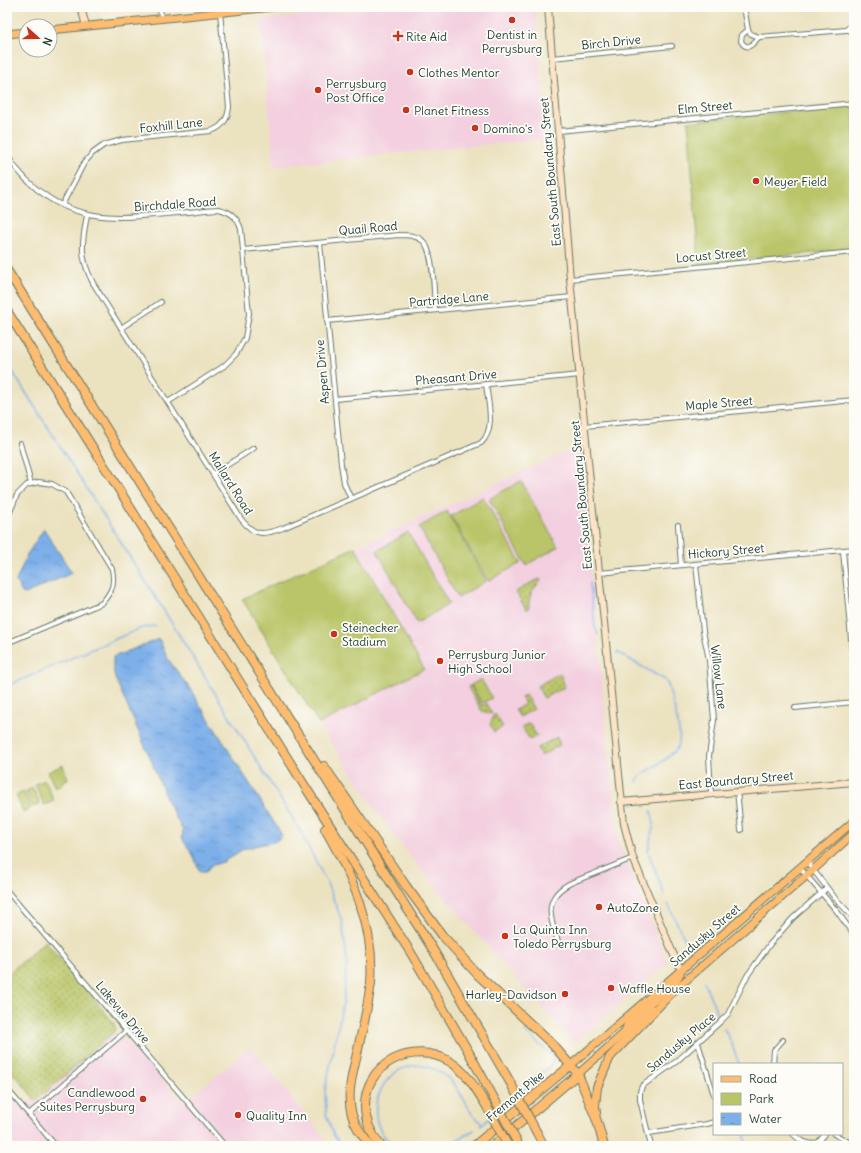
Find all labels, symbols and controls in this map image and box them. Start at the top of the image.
marker: Dentist in Perrysburg [507,15,517,25]
north arrow [18,18,58,58]
place label: Dentist in Perrysburg [482,27,542,56]
place label: Rite Aid [406,29,447,44]
marker: Rite Aid [393,31,403,41]
street label: Birch Drive [581,31,641,53]
text: N [39,36,55,48]
place label: Clothes Mentor [418,65,500,80]
marker: Clothes Mentor [405,67,415,77]
place label: Perrysburg Post Office [326,76,386,105]
marker: Perrysburg Post Office [313,85,323,95]
street label: East South Boundary Street [536,97,564,247]
street label: Elm Street [677,97,733,117]
place label: Planet Fitness [414,103,489,118]
marker: Planet Fitness [401,105,411,115]
street label: Foxhill Lane [139,114,203,136]
place label: Domino's [483,121,533,136]
marker: Domino's [470,123,480,133]
place label: Meyer Field [764,174,827,189]
marker: Meyer Field [751,176,761,186]
street label: Birchdale Road [133,194,217,214]
street label: Quail Road [338,218,398,238]
street label: Locust Street [675,244,747,266]
street label: Partridge Lane [408,288,490,310]
street label: Aspen Drive [312,339,332,405]
street label: Pheasant Drive [415,366,497,388]
street label: Maple Street [685,393,753,413]
street label: East South Boundary Street [567,420,595,570]
street label: Mallard Road [206,449,256,517]
street label: Hickory Street [687,540,765,562]
place label: Steinecker Stadium [342,620,399,649]
marker: Steinecker Stadium [329,629,339,639]
street label: Willow Lane [708,644,730,710]
place label: Perrysburg Junior High School [448,647,546,676]
marker: Perrysburg Junior High School [435,656,445,666]
street label: East Boundary Street [678,768,794,792]
place label: AutoZone [607,900,659,915]
street label: Sandusky Street [667,901,743,969]
marker: AutoZone [594,902,604,912]
place label: La Quinta Inn Toledo Perrysburg [513,922,611,951]
marker: La Quinta Inn Toledo Perrysburg [500,931,510,941]
street label: Lakevue Drive [93,978,153,1046]
place label: Waffle House [619,981,691,996]
marker: Waffle House [606,983,616,993]
place label: Harley-Davidson [466,987,557,1002]
marker: Harley-Davidson [560,989,570,999]
street label: Sandusky Place [644,1009,718,1075]
legend [713,1063,843,1135]
street label: Fremont Pike [483,1068,547,1124]
text: Road [749,1071,777,1086]
place label: Candlewood Suites Perrysburg [40,1085,135,1114]
text: Park [749,1091,774,1106]
marker: Candlewood Suites Perrysburg [138,1094,148,1104]
place label: Quality Inn [246,1108,307,1123]
marker: Quality Inn [233,1110,243,1120]
text: Water [749,1111,782,1126]

